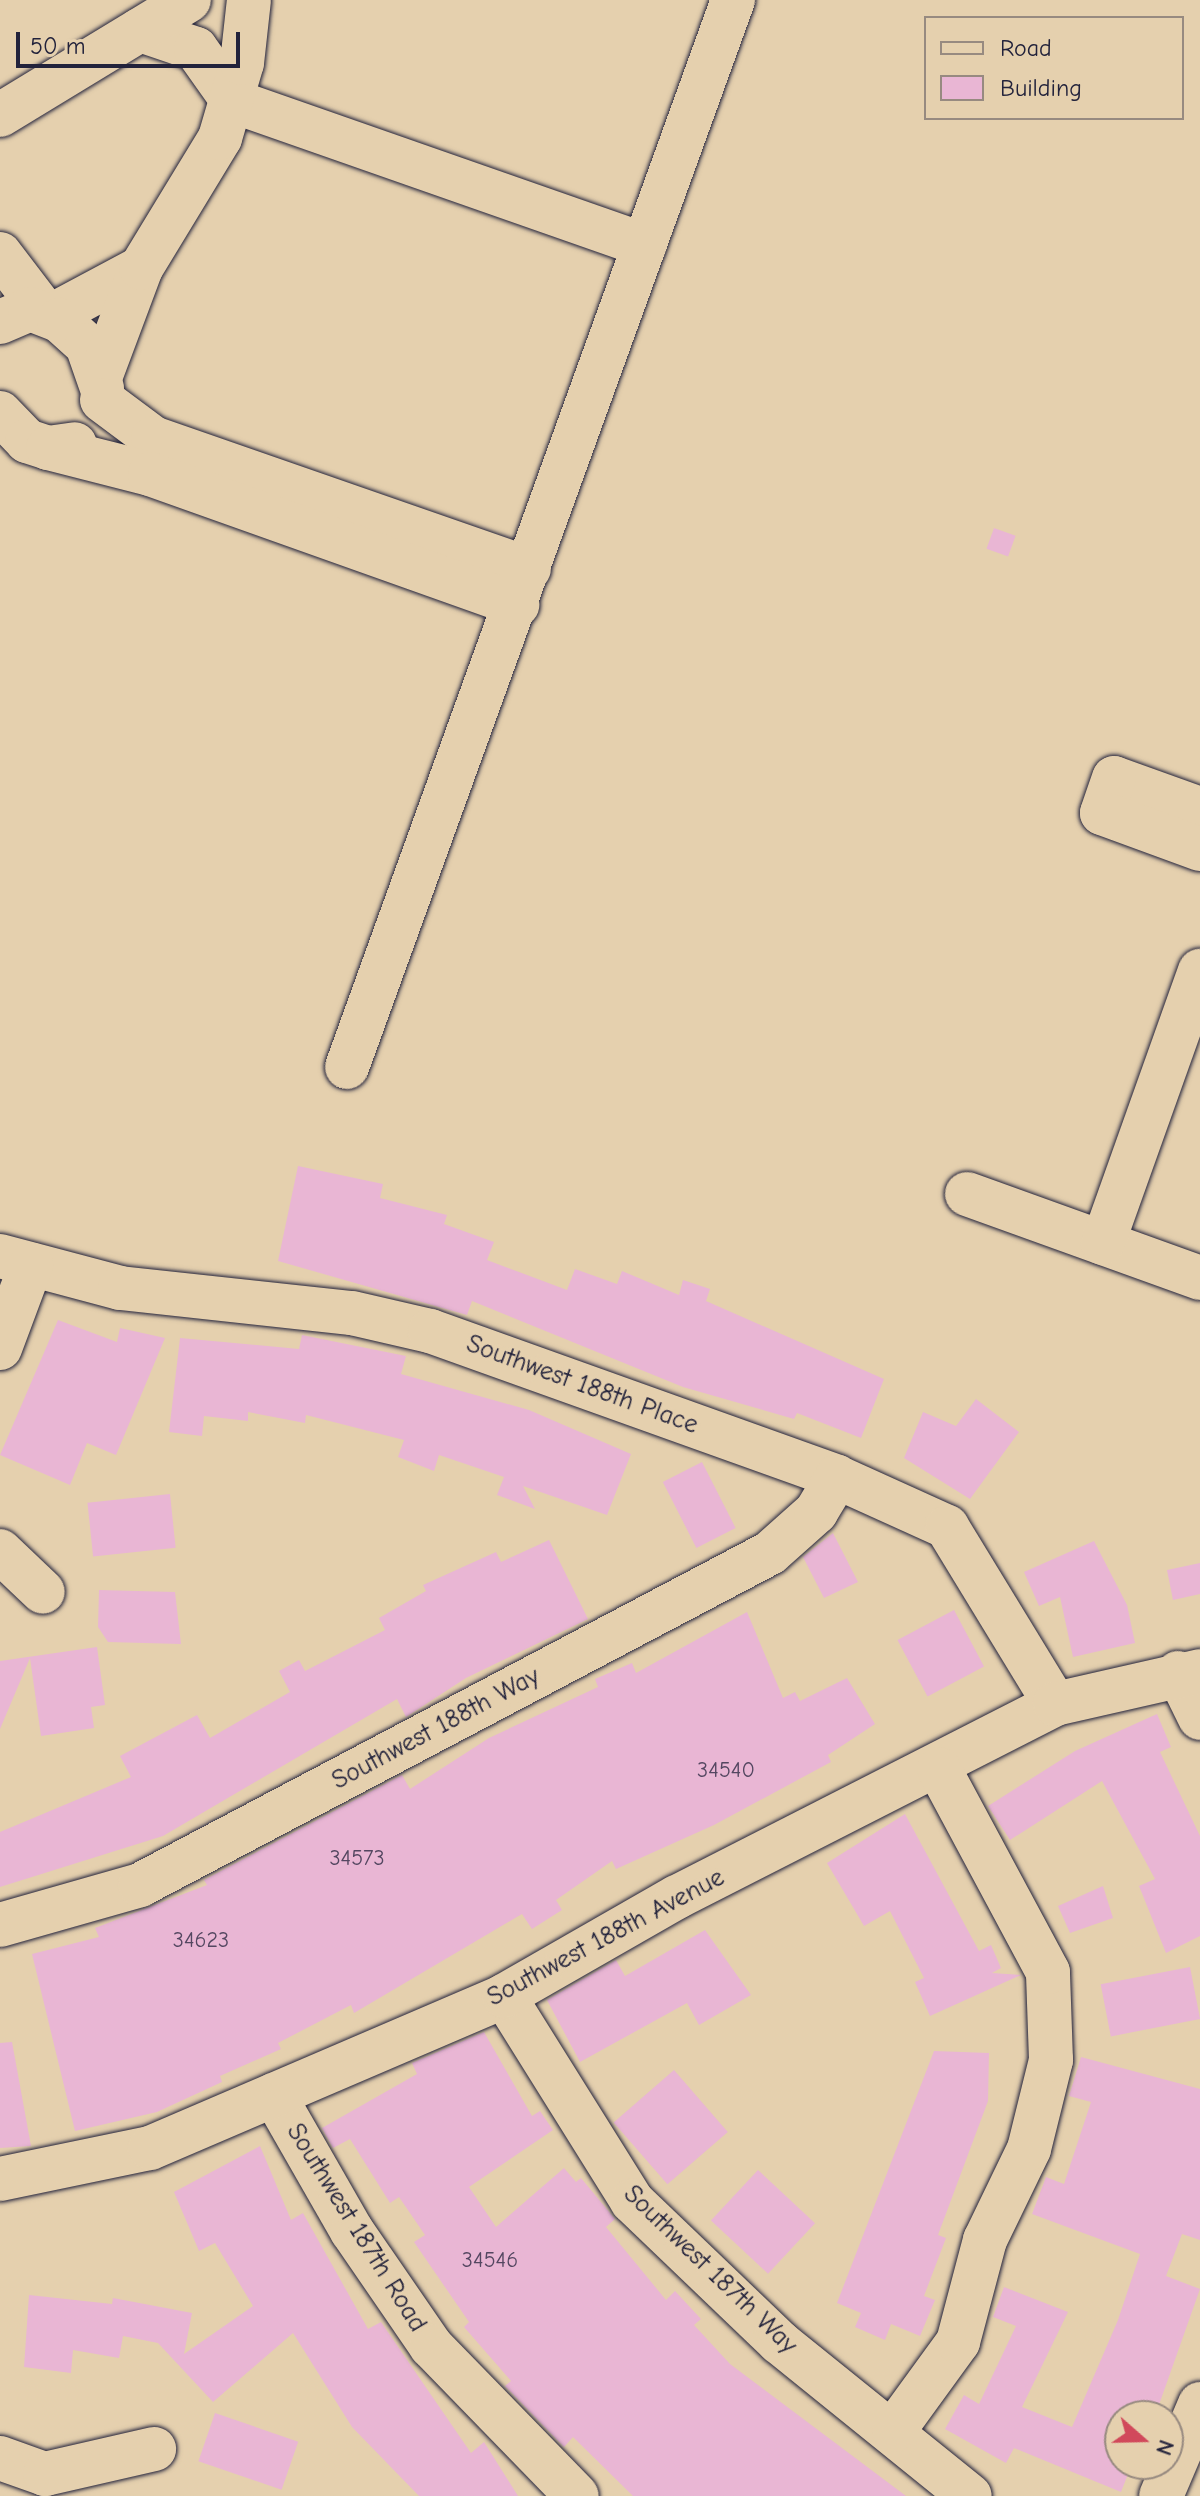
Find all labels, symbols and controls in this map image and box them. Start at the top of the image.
scale bar [20,16,244,66]
legend [924,16,1184,120]
text: 50 m [30,32,86,60]
text: Road [1000,34,1052,62]
text: Building [1000,74,1082,102]
street label: Southwest 188th Place [462,1329,702,1441]
street label: Southwest 188th Way [327,1661,545,1797]
house number: 34540 [697,1758,755,1784]
house number: 34573 [329,1846,385,1872]
street label: Southwest 188th Avenue [482,1862,730,2014]
house number: 34623 [173,1928,229,1954]
street label: Southwest 187th Road [279,2118,433,2338]
street label: Southwest 187th Way [617,2179,803,2361]
house number: 34546 [462,2248,518,2274]
north arrow [1104,2400,1184,2480]
text: N [1150,2436,1179,2459]

